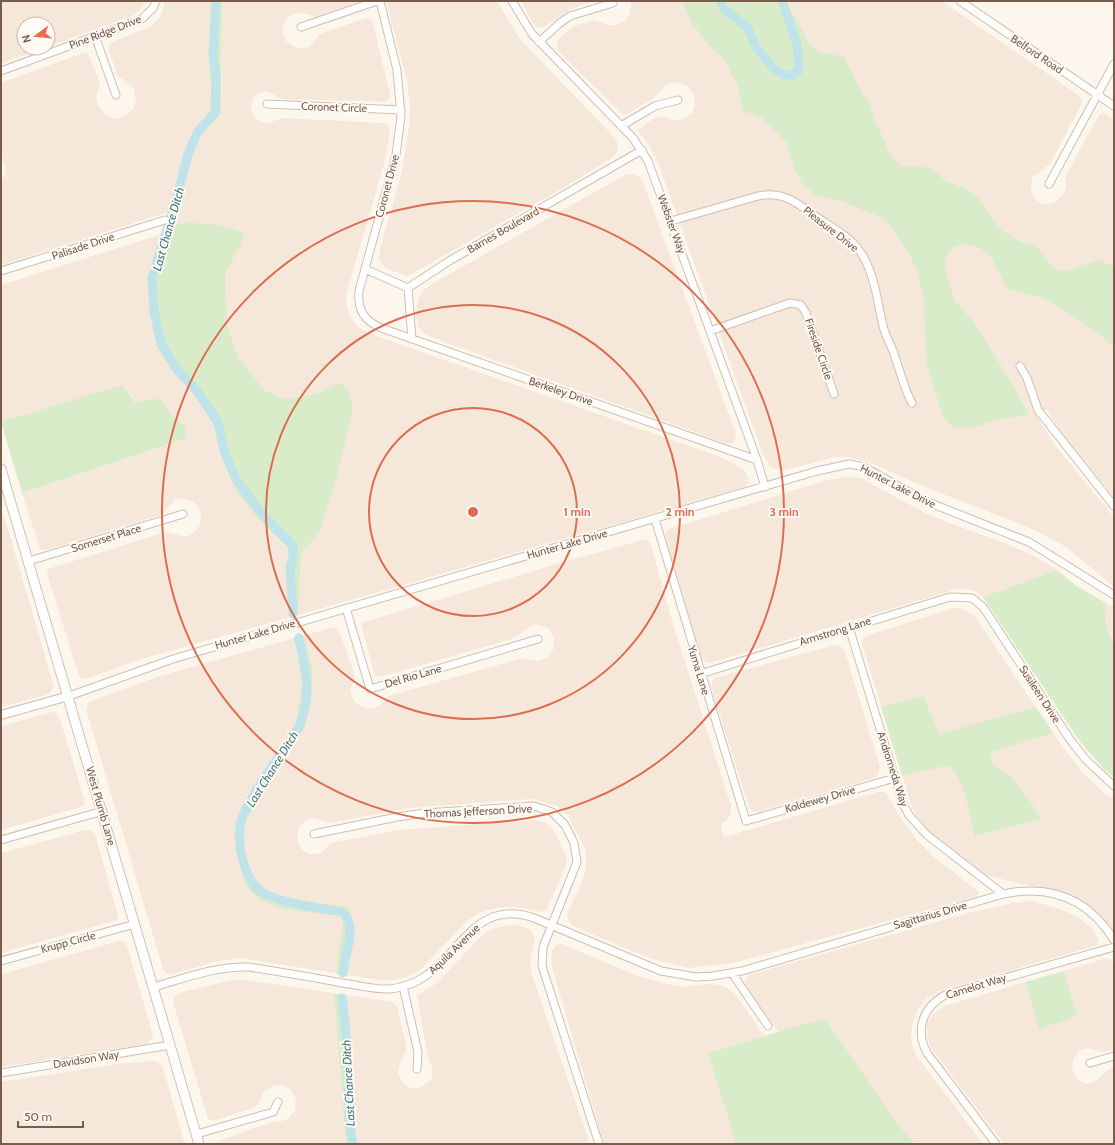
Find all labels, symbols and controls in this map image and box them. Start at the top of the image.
street label: Pine Ridge Drive [67,12,143,52]
north arrow [16,16,56,56]
street label: Belford Road [1008,31,1066,77]
text: N [19,33,34,44]
street label: Coronet Circle [301,99,368,115]
street label: Coronet Drive [372,153,402,219]
water label: Last Chance Ditch [149,185,187,273]
street label: Webster Way [655,192,689,256]
street label: Pleasure Drive [801,203,862,255]
street label: Barnes Boulevard [465,204,541,256]
street label: Palisade Drive [50,229,116,263]
street label: Fireside Circle [802,316,836,382]
street label: Berkeley Drive [527,374,595,409]
street label: Hunter Lake Drive [858,461,938,511]
text: 1 min [563,504,591,519]
text: 2 min [666,504,694,519]
text: 3 min [769,504,799,519]
centre of rings [466,505,480,519]
street label: Somerset Place [69,521,143,555]
street label: Hunter Lake Drive [525,526,609,562]
street label: Armstrong Lane [797,613,873,649]
street label: Hunter Lake Drive [213,616,297,652]
street label: Yuma Lane [685,642,713,697]
street label: Del Rio Lane [383,661,443,691]
street label: Susileen Drive [1016,662,1064,726]
water label: Last Chance Ditch [243,728,301,810]
street label: Andromeda Way [874,730,912,809]
street label: West Plumb Lane [83,765,119,848]
street label: Koldewey Drive [783,782,857,816]
street label: Thomas Jefferson Drive [424,801,533,821]
street label: Sagittarius Drive [892,898,969,932]
street label: Aquila Avenue [425,921,483,977]
street label: Krupp Circle [39,928,97,956]
street label: Camelot Way [944,970,1008,1002]
water label: Last Chance Ditch [338,1039,358,1127]
street label: Davidson Way [52,1047,120,1071]
scale bar [18,1103,83,1129]
text: 50 m [24,1109,52,1124]

